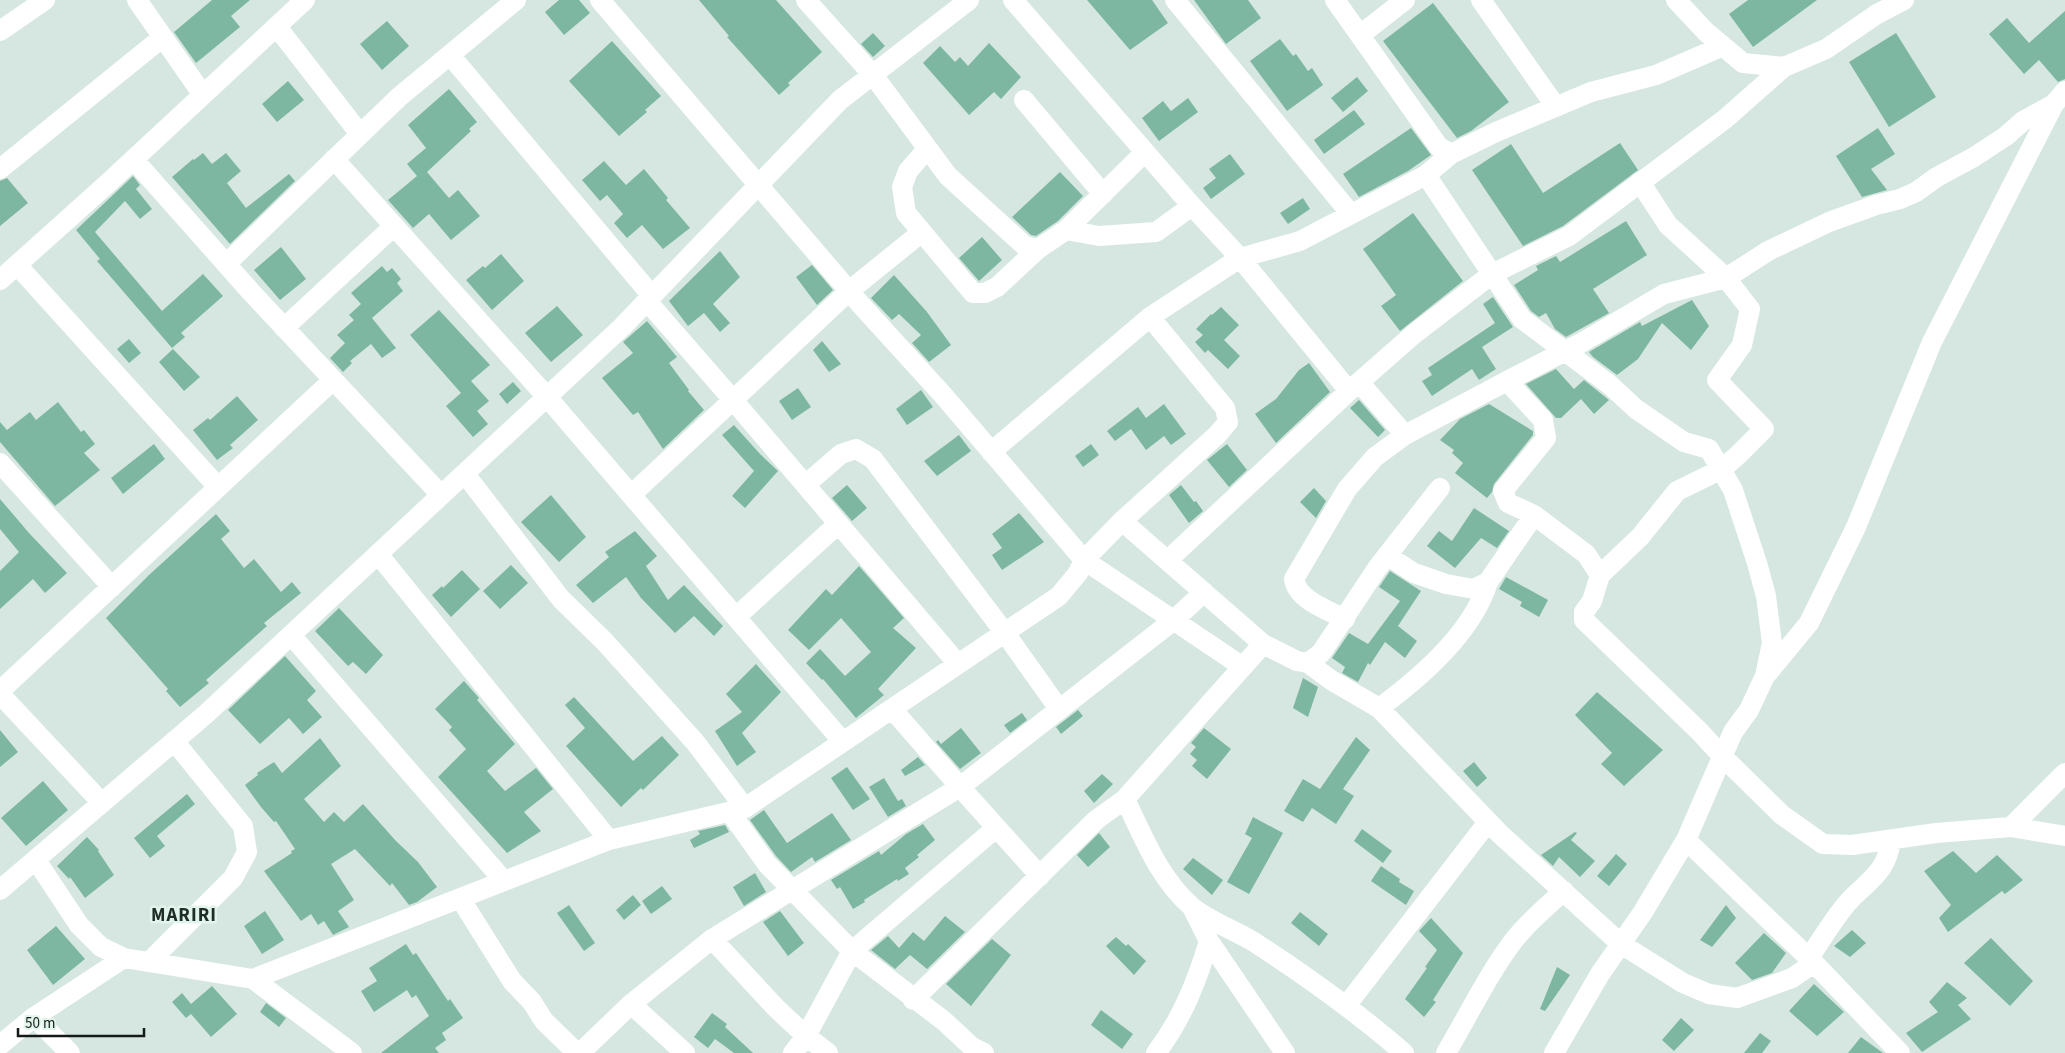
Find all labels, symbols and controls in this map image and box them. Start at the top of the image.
district label: MARIRI [151,902,217,929]
scale bar [18,1006,144,1038]
text: 50 m [25,1013,55,1034]

